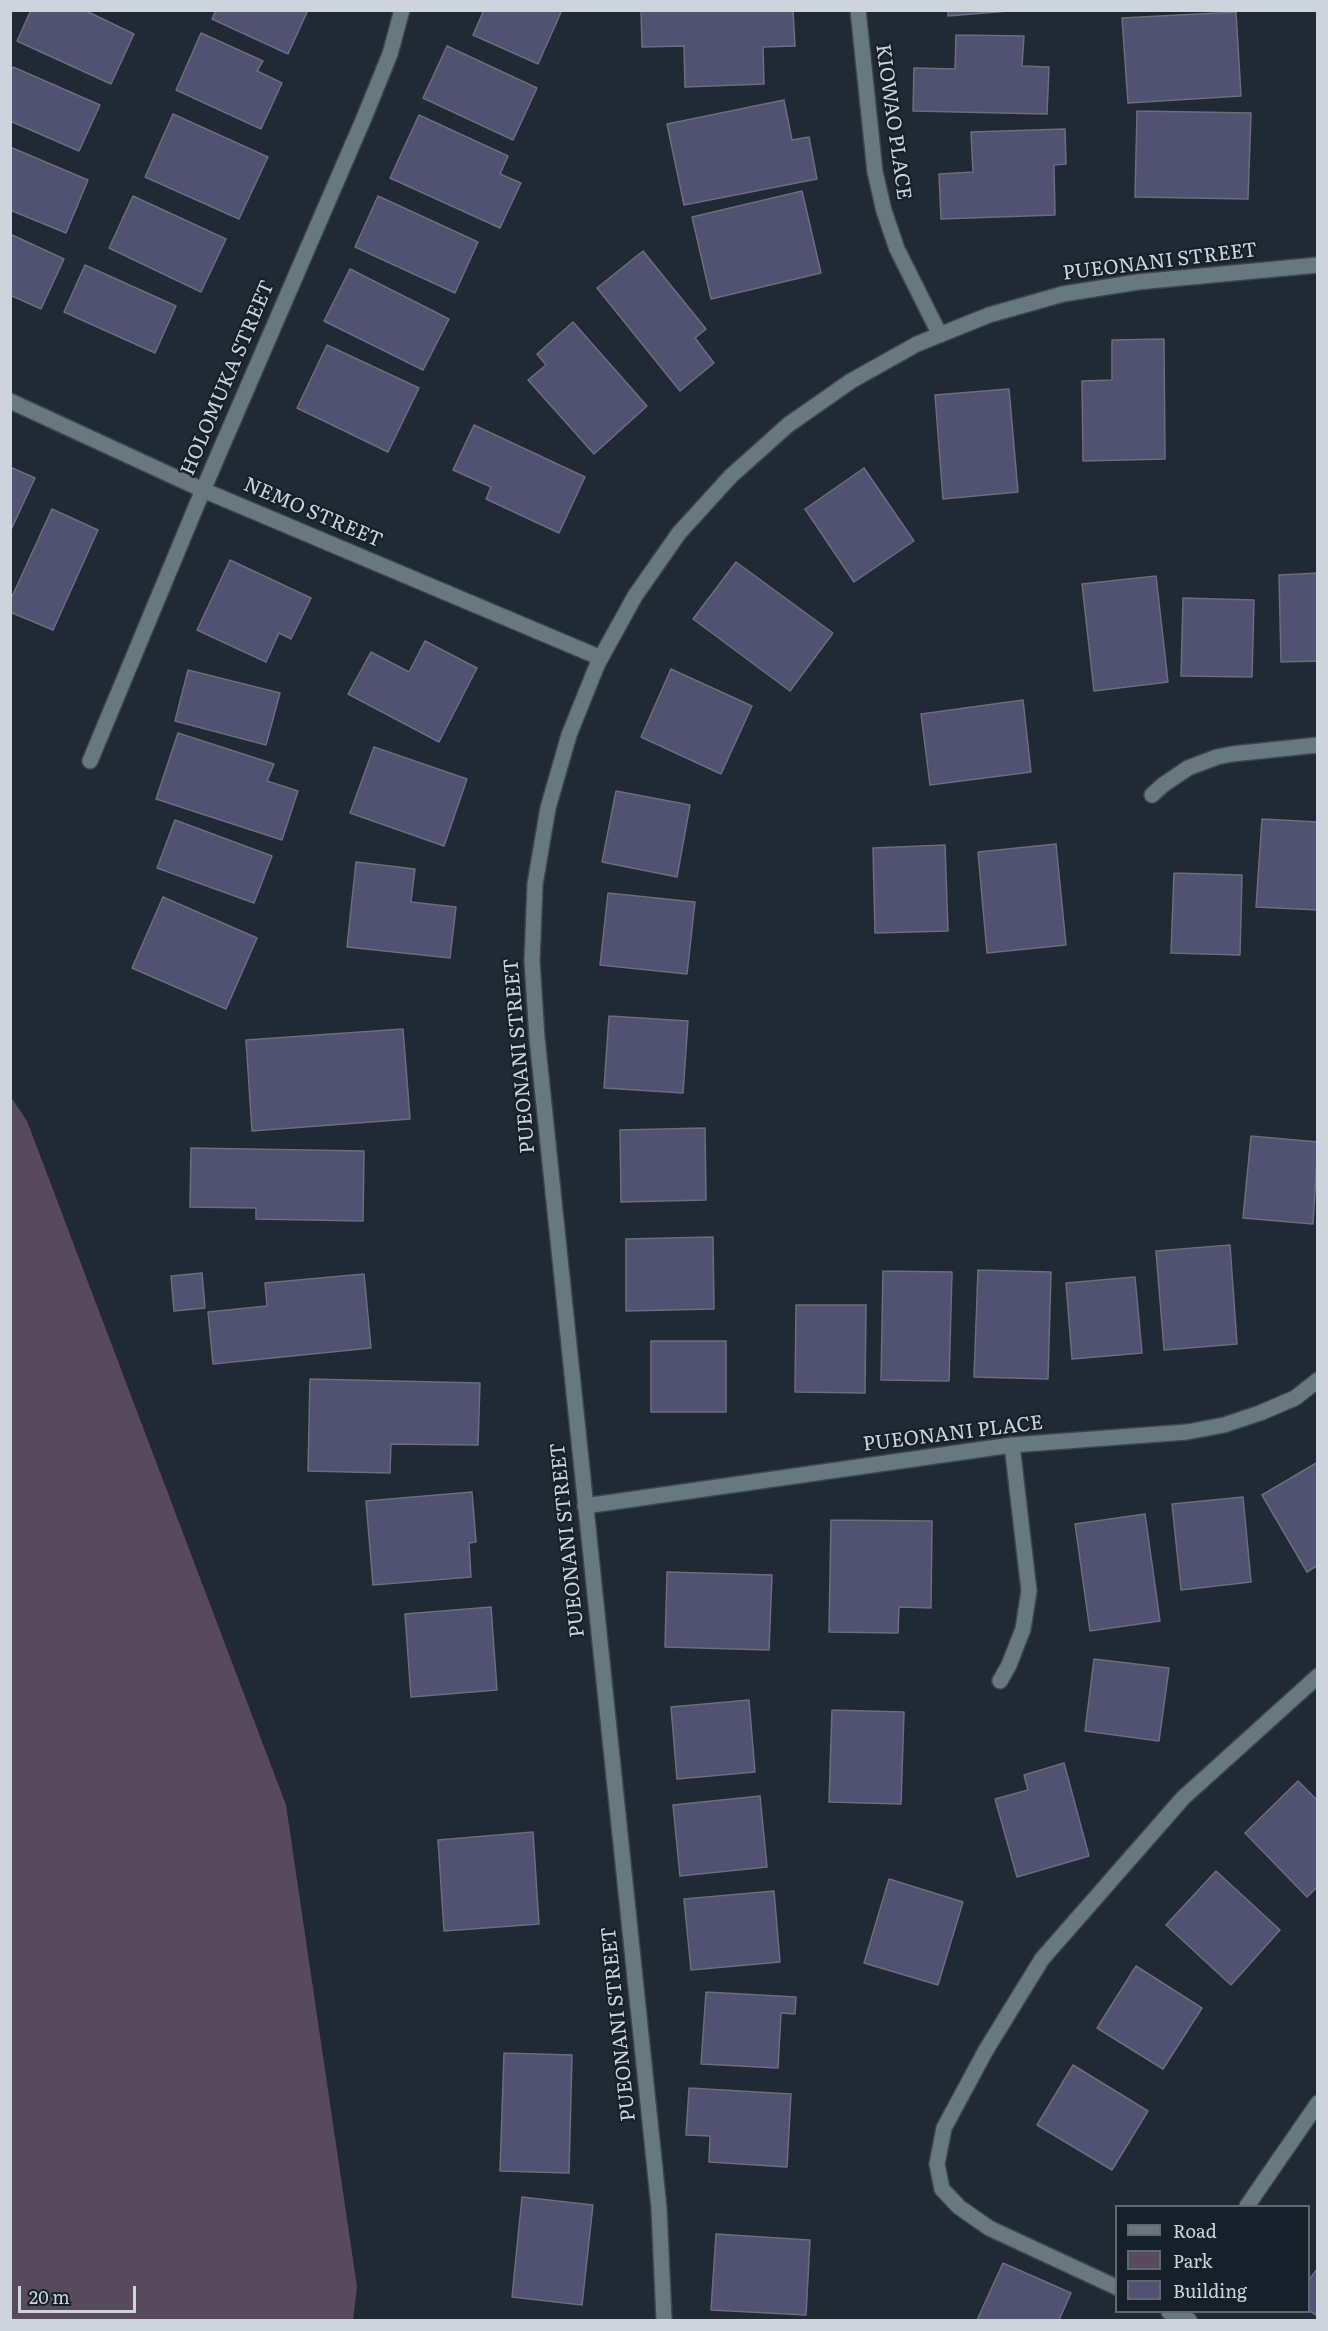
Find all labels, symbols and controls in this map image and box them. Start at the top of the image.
street label: KIOWAO PLACE [870,43,916,201]
street label: PUEONANI STREET [1061,238,1259,286]
street label: HOLOMUKA STREET [176,277,280,479]
street label: NEMO STREET [240,473,386,553]
street label: PUEONANI STREET [500,957,540,1155]
street label: PUEONANI PLACE [862,1411,1044,1457]
street label: PUEONANI STREET [546,1441,590,1639]
street label: PUEONANI STREET [597,1925,641,2123]
legend [1115,2205,1310,2313]
text: Road [1173,2217,1217,2244]
text: Park [1173,2247,1212,2274]
scale bar [21,2274,140,2312]
text: Building [1173,2277,1247,2304]
text: 20 m [29,2283,70,2310]

